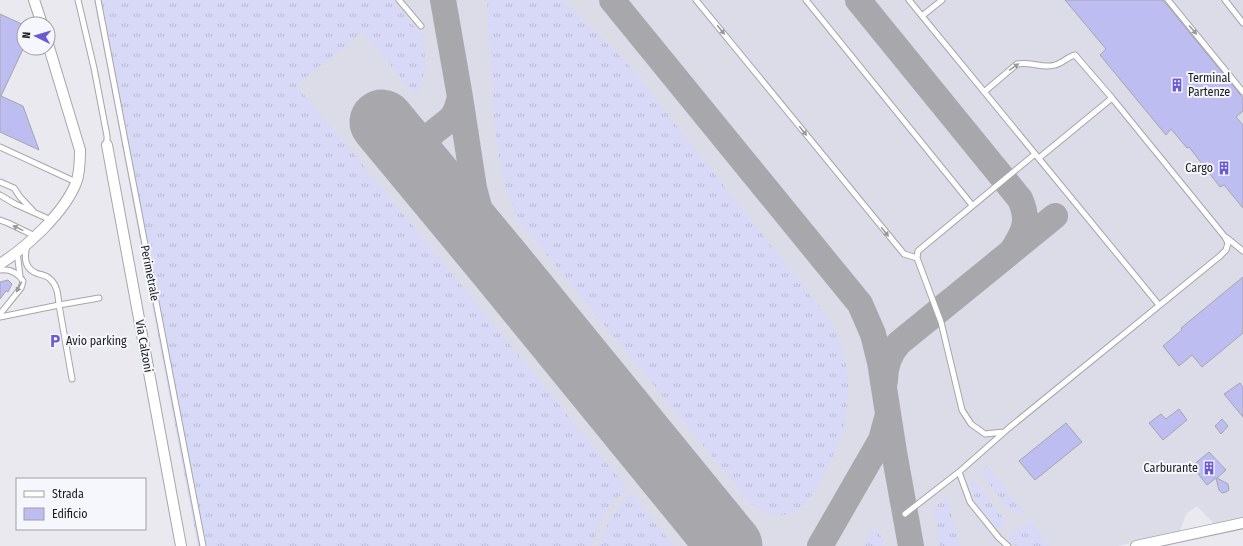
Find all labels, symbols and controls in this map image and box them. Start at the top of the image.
north arrow [16,16,56,56]
one-way arrow [717,25,725,36]
one-way arrow [1188,25,1197,35]
text: N [20,31,33,39]
one-way arrow [1009,63,1020,71]
place label: Terminal Partenze [1188,71,1231,99]
building icon: Terminal Partenze [1169,77,1185,93]
one-way arrow [799,125,808,136]
building icon: Cargo [1216,160,1232,176]
place label: Cargo [1185,161,1213,175]
one-way arrow [12,225,23,231]
one-way arrow [881,226,890,237]
street label: Perimetrale [138,244,162,302]
one-way arrow [16,281,22,293]
street label: Via Calzoni [132,319,156,373]
parking icon: Avio parking [47,333,63,349]
place label: Avio parking [66,334,127,348]
building icon: Carburante [1201,460,1217,476]
place label: Carburante [1144,461,1198,475]
legend [16,478,146,530]
text: Strada [52,487,84,501]
text: Edificio [52,507,88,521]

